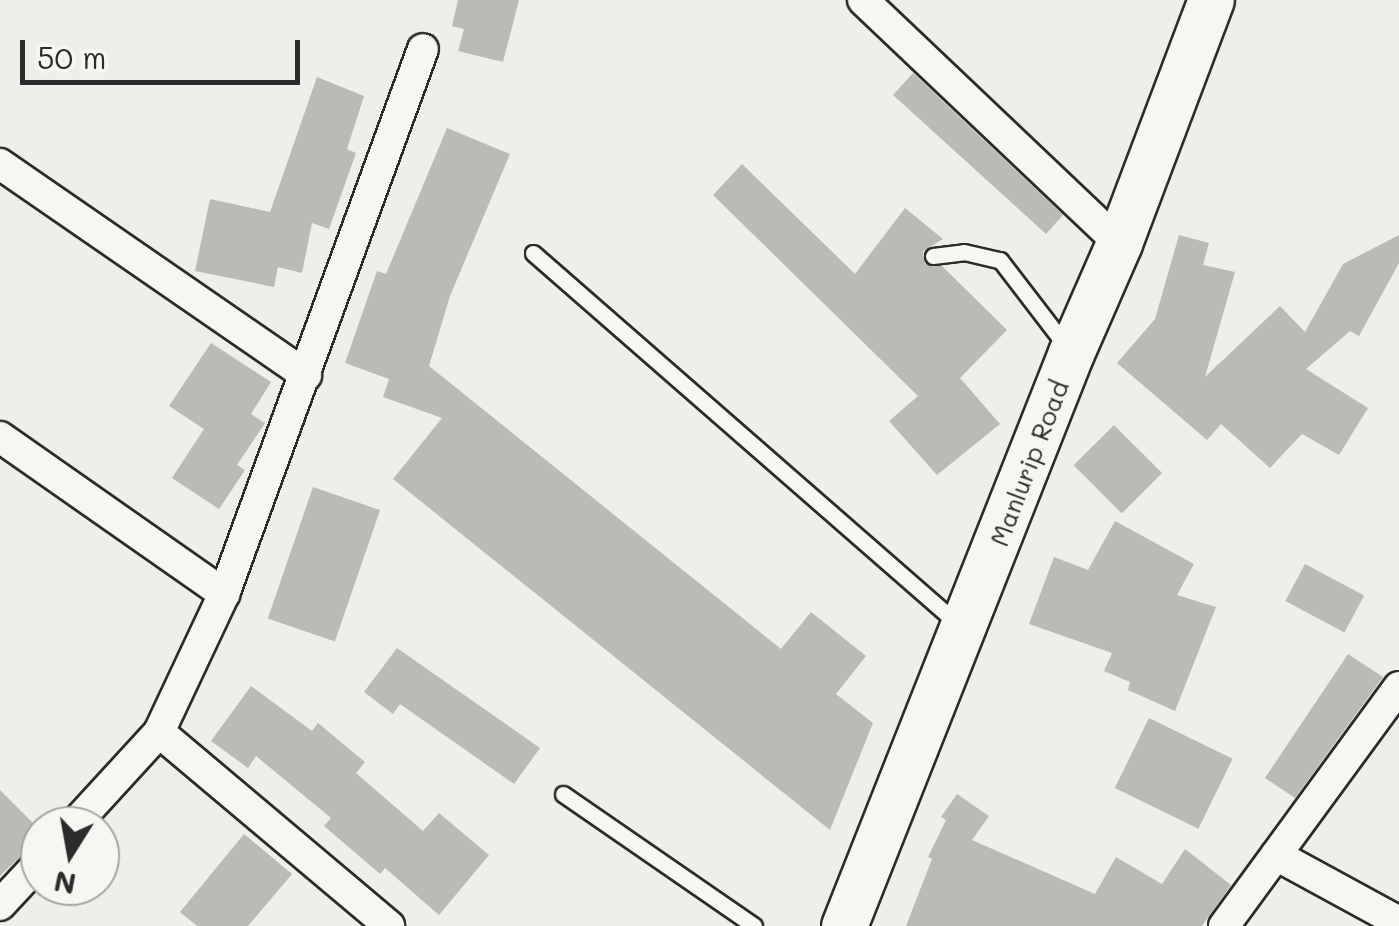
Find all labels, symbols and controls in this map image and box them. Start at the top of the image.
scale bar [25,20,305,82]
text: 50 m [37,37,107,77]
street label: Manlurip Road [984,376,1074,550]
north arrow [20,806,120,906]
text: N [51,864,79,903]

